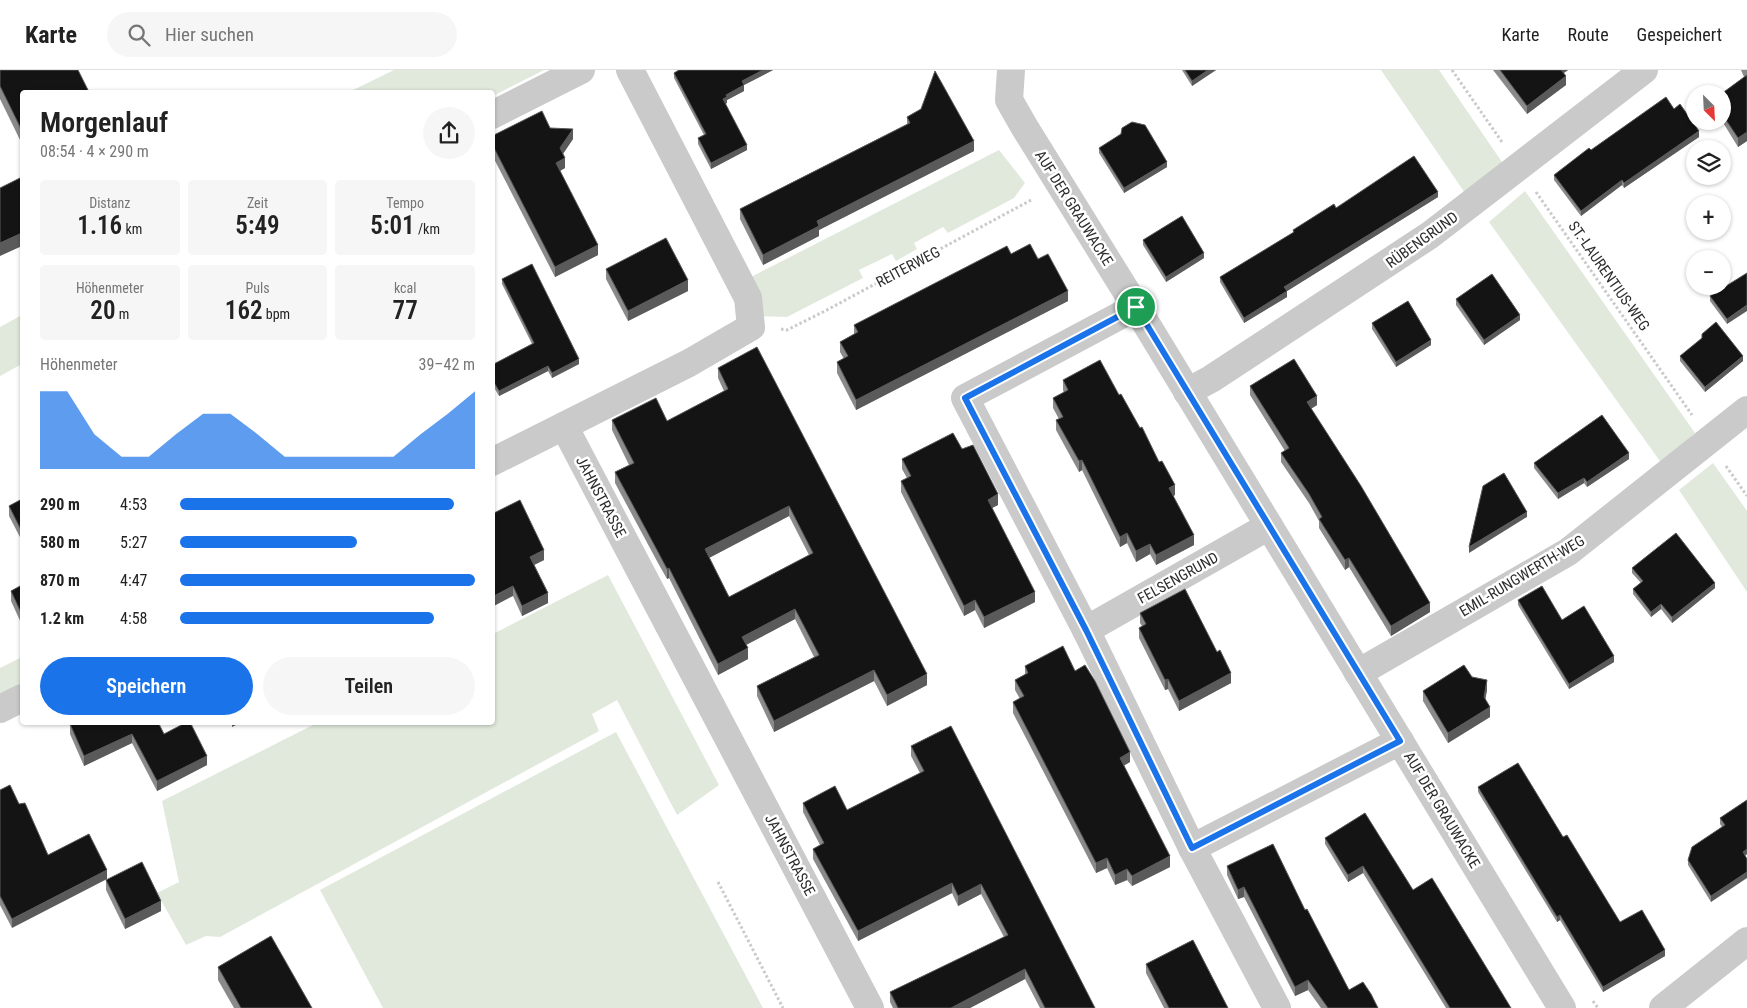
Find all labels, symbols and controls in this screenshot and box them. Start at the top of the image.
search box [107,12,457,57]
text: Karte [25,21,77,49]
icon: search [125,21,153,49]
text: Hier suchen [165,23,254,46]
text: Karte [1501,24,1540,45]
text: Route [1568,24,1609,45]
text: Gespeichert [1637,24,1722,45]
north arrow [1686,85,1731,130]
map controls [1686,85,1731,295]
text: Morgenlauf [40,106,168,139]
button: share [423,107,475,159]
button: layers [1686,140,1731,185]
text: 08:54 · 4 × 290 m [40,142,149,161]
street label: AUF DER GRAUWACKE [1031,147,1117,269]
text: Distanz [89,195,131,211]
text: Zeit [247,195,268,211]
text: Tempo [386,195,424,211]
button: + [1686,195,1731,240]
street label: RÜBENGRUND [1383,208,1461,272]
text: 1.16 [77,211,122,240]
text: 5:49 [235,211,280,240]
text: 5:01 [370,211,415,240]
street label: ST.-LAURENTIUS-WEG [1564,218,1654,334]
text: km [122,221,142,237]
text: /km [415,221,440,237]
street label: REITERWEG [873,243,943,291]
button: − [1686,250,1731,295]
text: Höhenmeter [76,280,144,296]
text: Puls [245,280,270,296]
text: kcal [394,280,416,296]
pin [1115,286,1157,328]
icon: arrive [1122,293,1150,321]
text: 20 [90,296,116,325]
text: 162 [225,296,263,325]
text: 77 [393,296,418,325]
text: m [116,306,129,322]
text: bpm [263,306,290,322]
text: Höhenmeter [40,355,118,374]
text: 39–42 m [419,355,475,374]
street label: JAHNSTRASSE [572,453,630,541]
text: 290 m [40,495,80,514]
text: 4:53 [120,495,147,514]
street label: EMIL-RUNGWERTH-WEG [1456,532,1588,620]
text: 580 m [40,533,80,552]
text: 5:27 [120,533,147,552]
street label: FELSENGRUND [1135,548,1221,608]
text: 870 m [40,571,80,590]
text: 4:47 [120,571,147,590]
text: 1.2 km [40,609,84,628]
text: 4:58 [120,609,147,628]
button: Speichern [40,657,253,715]
button: Teilen [263,657,475,715]
street label: AUF DER GRAUWACKE [1400,749,1484,871]
street label: JAHNSTRASSE [761,811,819,899]

